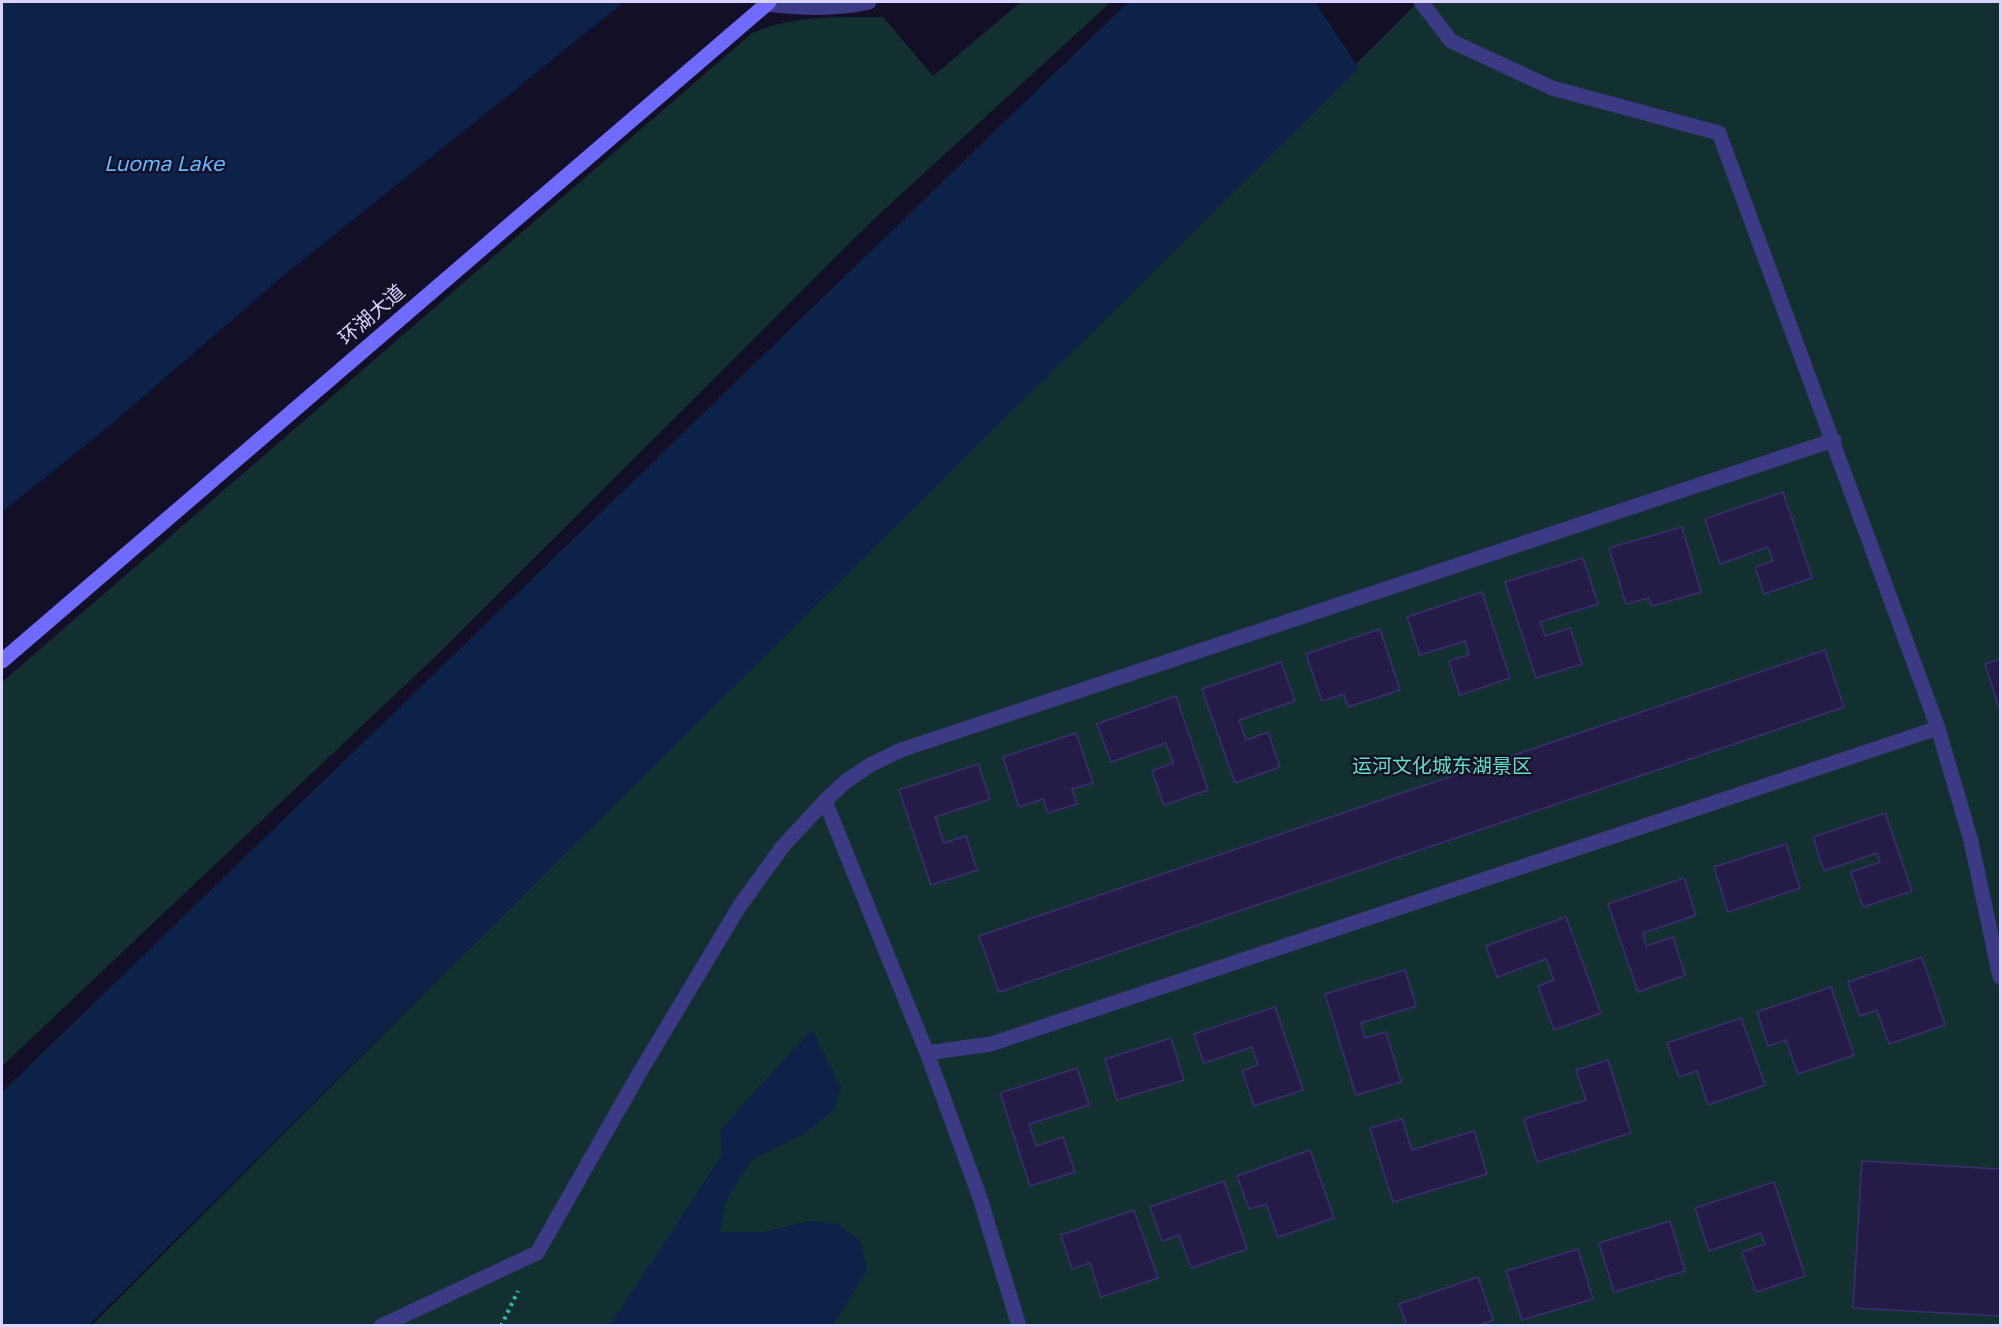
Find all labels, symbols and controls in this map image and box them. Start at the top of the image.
water label: Luoma Lake [104,151,224,177]
street label: 环湖大道 [334,280,410,350]
park label: 运河文化城东湖景区 [1352,755,1532,779]

